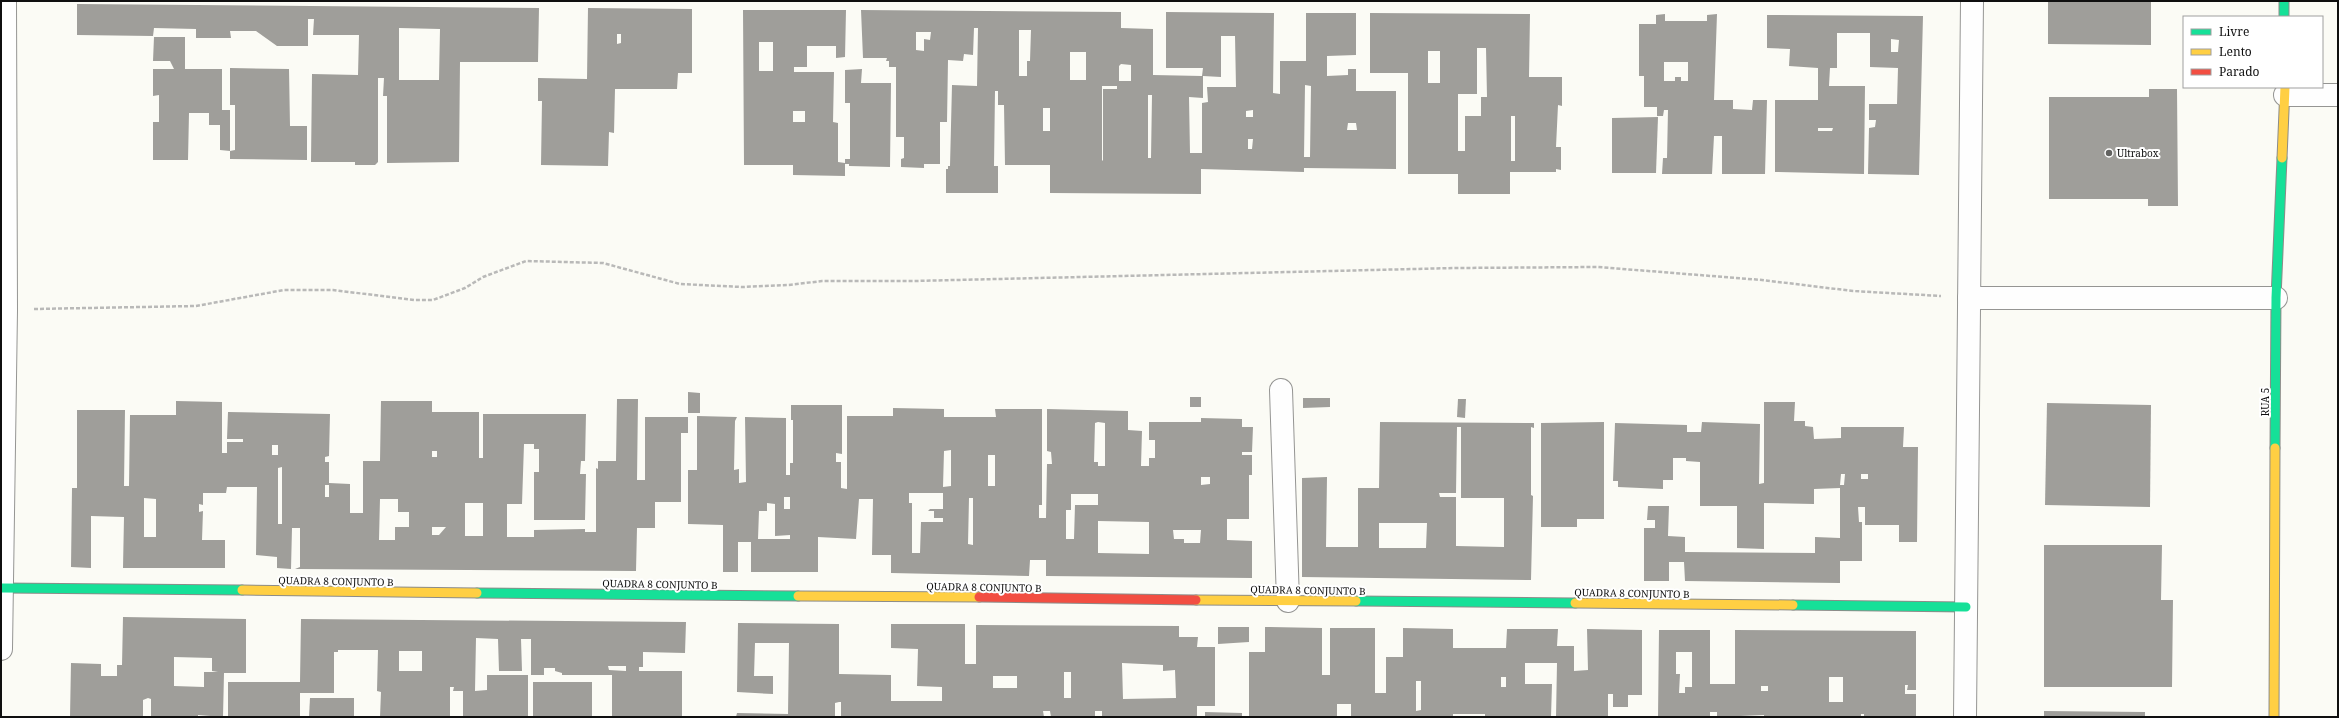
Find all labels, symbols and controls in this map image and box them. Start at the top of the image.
legend [2183,16,2323,88]
text: Livre [2219,23,2249,40]
text: Lento [2219,43,2252,60]
text: Parado [2219,63,2260,80]
place label: Ultrabox [2117,146,2159,160]
marker: Ultrabox [2104,148,2114,158]
street label: RUA 5 [2258,388,2272,416]
street label: QUADRA 8 CONJUNTO B [278,573,394,589]
street label: QUADRA 8 CONJUNTO B [602,576,718,592]
street label: QUADRA 8 CONJUNTO B [926,579,1042,595]
street label: QUADRA 8 CONJUNTO B [1250,582,1366,598]
street label: QUADRA 8 CONJUNTO B [1574,585,1690,601]

